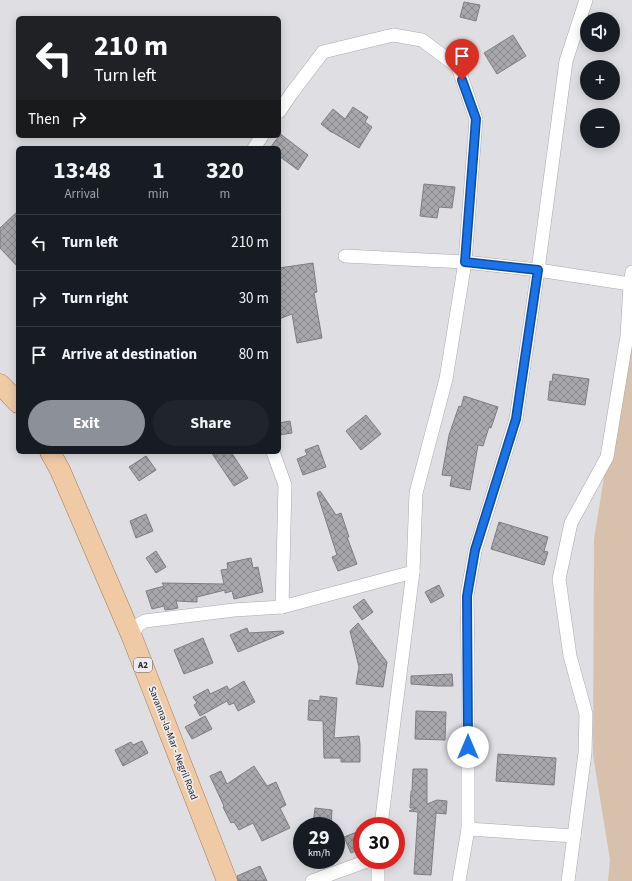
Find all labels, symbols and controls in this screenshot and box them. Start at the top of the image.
map controls [580,12,620,148]
button: sound [580,12,620,52]
text: 210 m [94,26,168,66]
icon: left [28,32,80,84]
pin [445,39,479,80]
icon: arrive [451,45,473,67]
button: + [580,60,620,100]
text: Turn left [94,63,156,88]
icon: right [68,108,90,130]
button: − [580,108,620,148]
text: Then [28,109,60,130]
text: 13:48 [53,153,111,188]
text: 1 [152,153,165,188]
text: 320 [206,153,244,188]
text: Arrival [64,185,99,203]
text: min [148,185,169,203]
text: m [220,185,230,203]
icon: left [28,232,50,254]
text: Turn left [62,232,118,253]
text: 210 m [231,232,269,253]
icon: right [28,288,50,310]
text: Turn right [62,288,128,309]
text: 30 m [239,288,269,309]
icon: arrive [28,344,50,366]
text: Arrive at destination [62,344,197,365]
text: 80 m [239,344,269,365]
button: Exit [28,400,145,446]
button: Share [153,400,269,446]
road number: A2 [134,658,152,672]
street label: Savanna-la-Mar - Negril Road [145,684,201,802]
position arrow [447,726,489,768]
speed limit sign: 30 [353,817,405,869]
text: 29 [308,824,330,852]
text: km/h [308,846,330,860]

